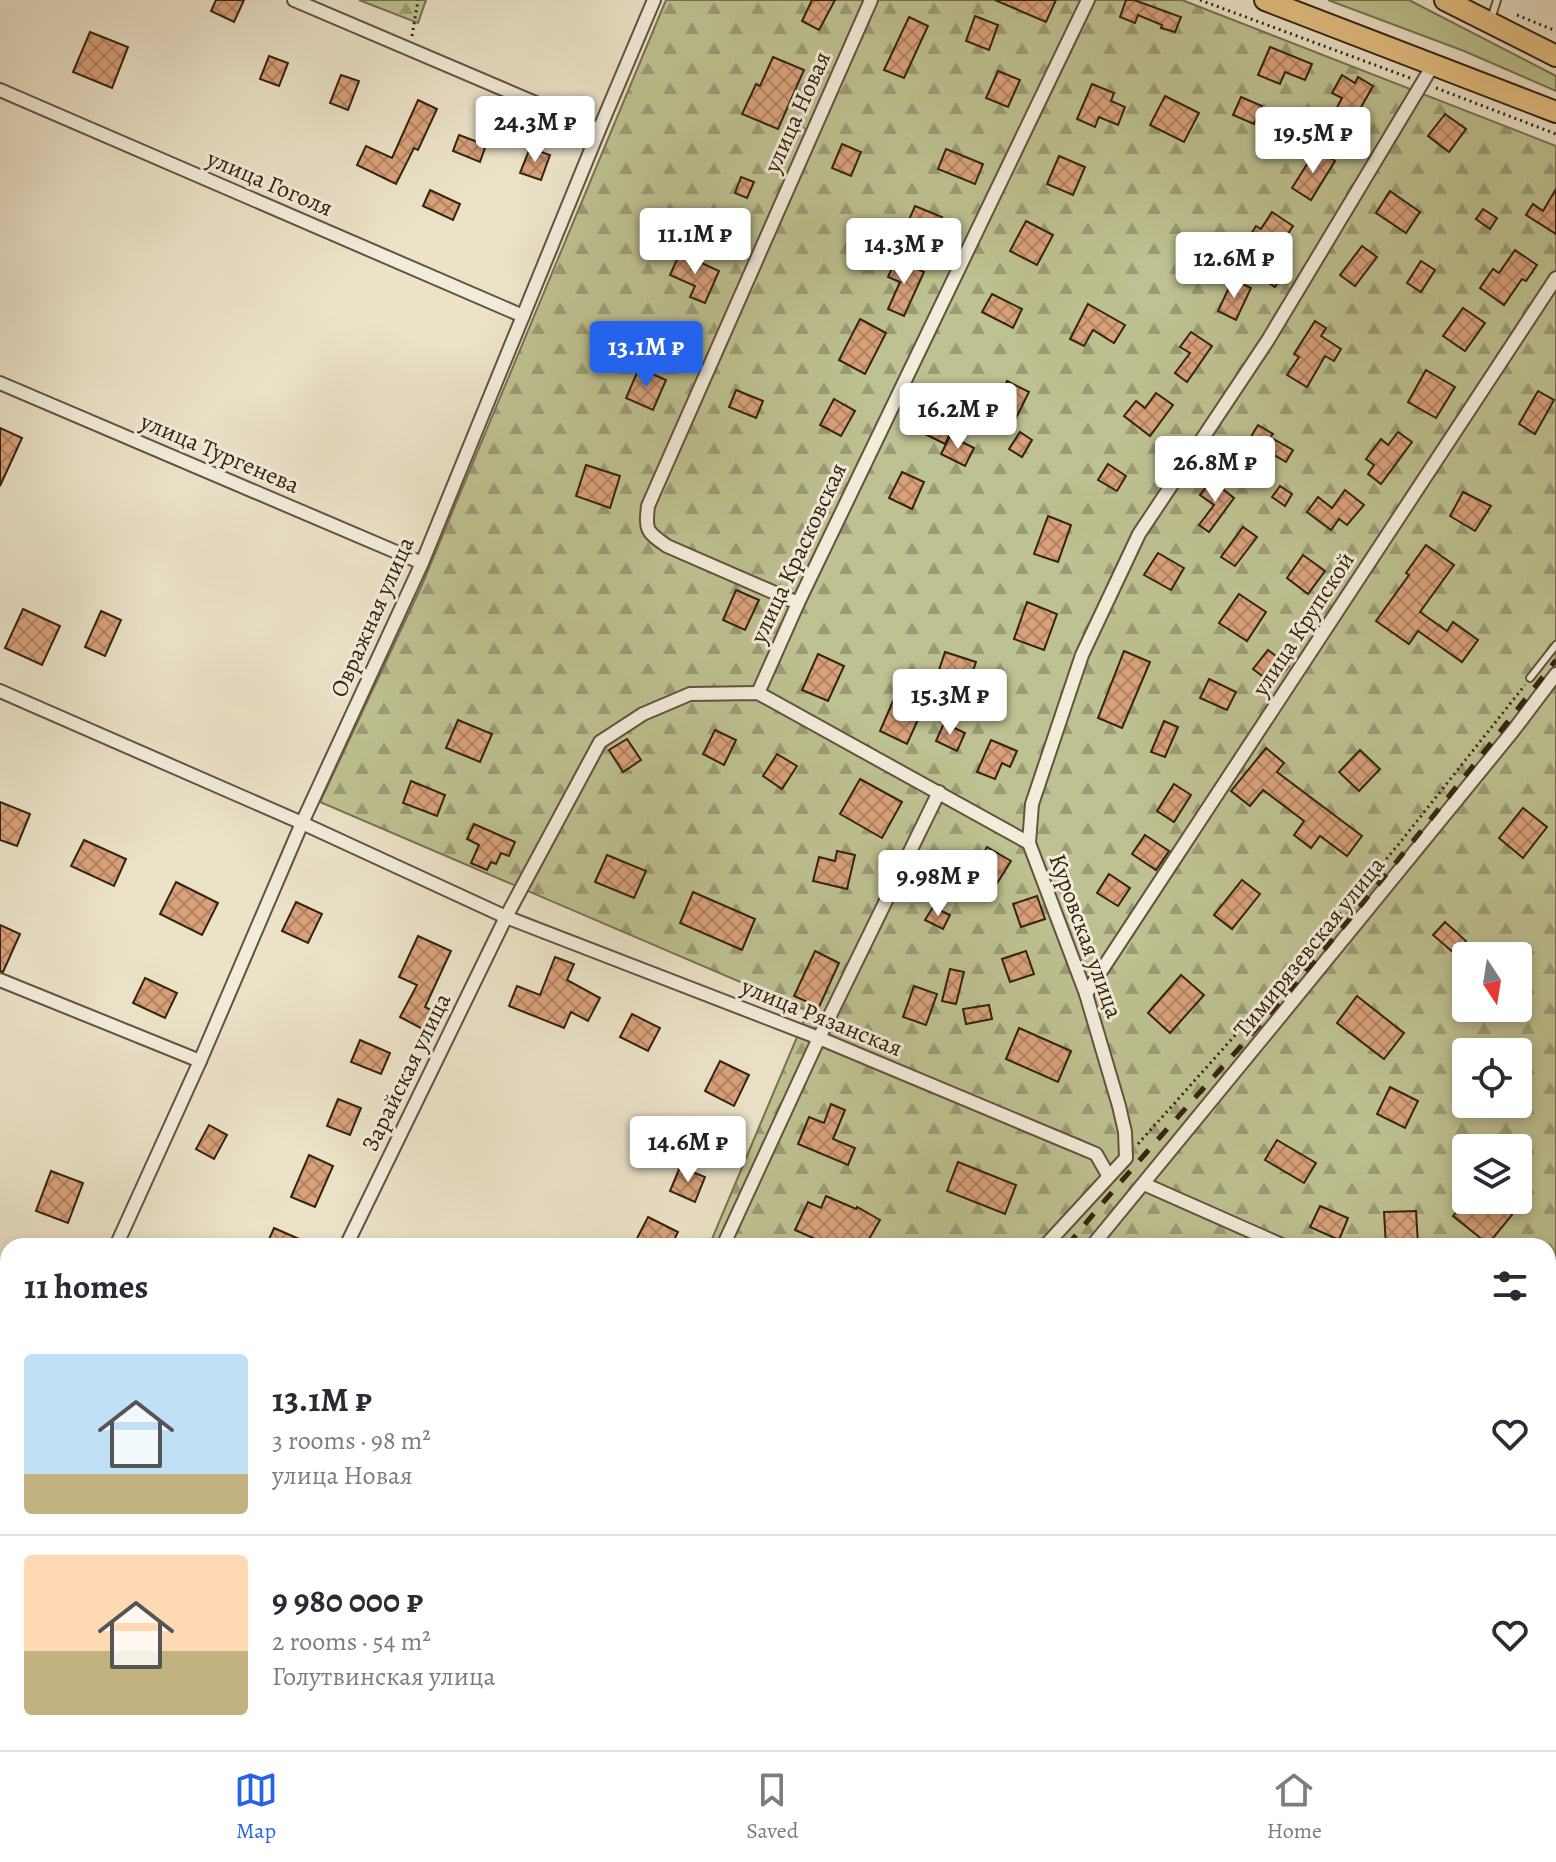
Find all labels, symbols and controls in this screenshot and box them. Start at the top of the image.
street label: улица Новая [756,46,838,179]
pin: 24.3M ₽ [461,96,609,164]
text: 24.3M ₽ [494,104,576,139]
pin: 19.5M ₽ [1239,107,1387,175]
text: 19.5M ₽ [1273,115,1353,150]
street label: улица Гоголя [201,142,338,224]
pin: 11.1M ₽ [621,208,769,276]
text: 11.1M ₽ [658,216,732,251]
pin: 14.3M ₽ [830,218,978,286]
text: 14.3M ₽ [864,226,944,261]
pin: 12.6M ₽ [1160,232,1308,300]
text: 12.6M ₽ [1194,240,1274,275]
pin: 13.1M ₽ [572,321,720,389]
text: 13.1M ₽ [608,329,684,364]
pin: 16.2M ₽ [884,383,1032,451]
text: 16.2M ₽ [918,391,998,426]
street label: улица Тургенева [135,405,304,501]
pin: 26.8M ₽ [1141,436,1289,504]
text: 26.8M ₽ [1173,444,1257,479]
street label: улица Красковская [742,458,854,649]
street label: Овражная улица [322,532,422,702]
street label: улица Крупской [1244,546,1362,703]
pin: 15.3M ₽ [876,669,1024,737]
text: 15.3M ₽ [911,677,989,712]
street label: Куровская улица [1041,849,1131,1023]
pin: 9.98M ₽ [864,850,1012,918]
street label: Тимирязевская улица [1226,850,1392,1044]
text: 9.98M ₽ [896,858,980,893]
north arrow [1452,942,1532,1022]
map controls [1452,942,1532,1214]
street label: улица Рязанская [736,970,907,1064]
street label: Зарайская улица [354,987,458,1157]
button: locate [1452,1038,1532,1118]
pin: 14.6M ₽ [614,1116,762,1184]
text: 14.6M ₽ [648,1124,728,1159]
button: layers [1452,1134,1532,1214]
text: 11 homes [24,1263,148,1310]
icon: filters [1488,1264,1532,1308]
text: 13.1M ₽ [272,1376,372,1423]
icon: home [88,1386,184,1482]
icon: heart [1488,1412,1532,1456]
text: 3 rooms · 98 m² [272,1423,431,1458]
text: улица Новая [272,1458,413,1493]
text: 9 980 000 ₽ [272,1577,423,1624]
icon: home [88,1587,184,1683]
icon: heart [1488,1613,1532,1657]
text: 2 rooms · 54 m² [272,1624,431,1659]
text: Голутвинская улица [272,1659,495,1694]
tab: Map [234,1768,278,1846]
tab: Saved [746,1768,798,1846]
tab: Home [1267,1768,1322,1846]

